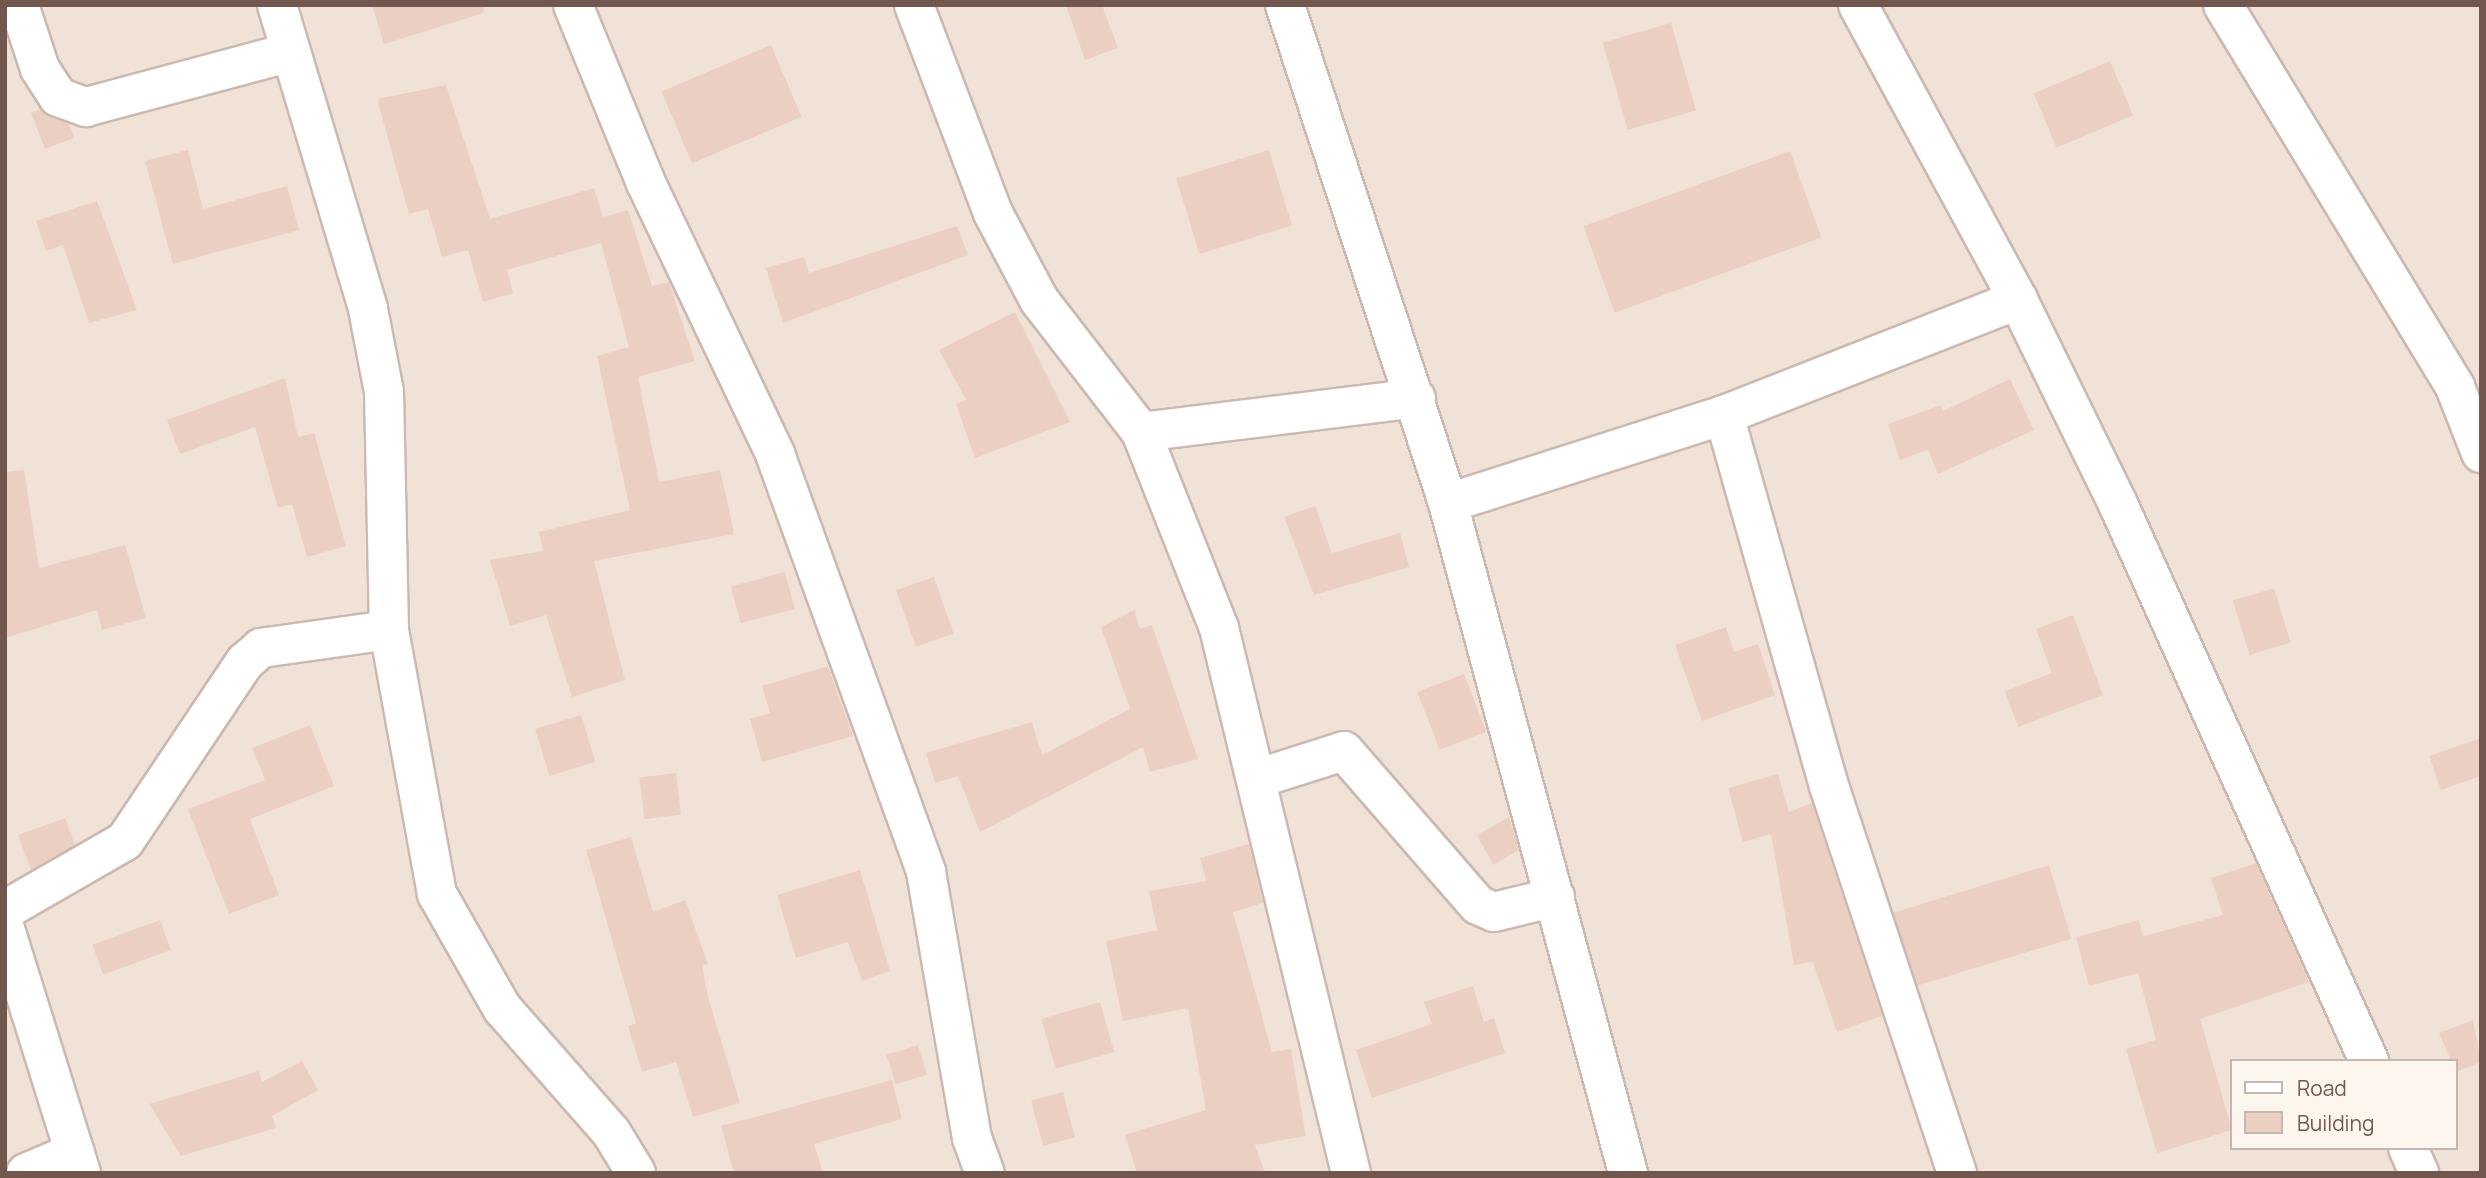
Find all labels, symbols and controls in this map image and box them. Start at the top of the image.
legend [2230,1059,2458,1150]
text: Road [2297,1074,2347,1102]
text: Building [2297,1109,2374,1137]

